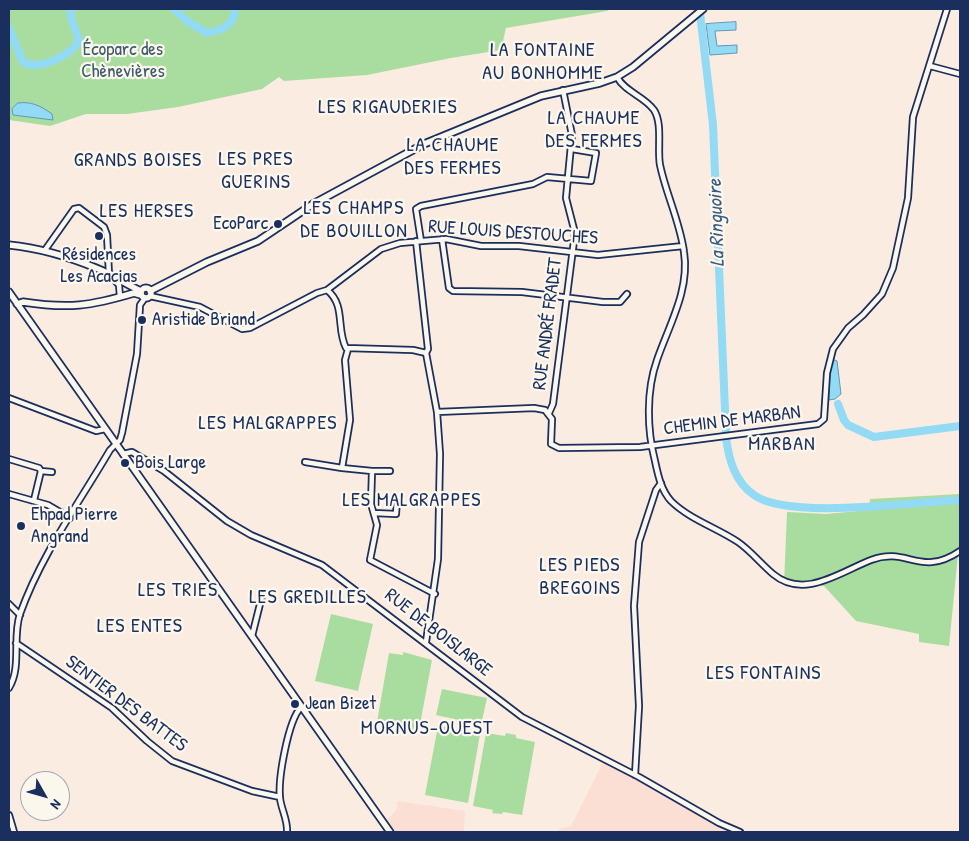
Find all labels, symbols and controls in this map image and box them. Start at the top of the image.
park label: Écoparc des Chènevières [81,39,165,83]
district label: LA FONTAINE AU BONHOMME [481,39,605,86]
district label: LES RIGAUDERIES [316,96,460,120]
district label: LA CHAUME DES FERMES [544,107,644,154]
district label: LA CHAUME DES FERMES [403,134,503,181]
district label: LES PRES GUERINS [218,148,294,195]
district label: GRANDS BOISES [72,149,204,173]
water label: La Ringuoire [703,179,731,267]
district label: LES CHAMPS DE BOUILLON [299,197,409,244]
district label: LES HERSES [98,200,196,224]
place label: EcoParc [213,213,268,235]
street label: RUE LOUIS DESTOUCHES [427,216,599,250]
marker: EcoParc [272,218,284,230]
marker: Résidences Les Acacias [93,230,105,242]
place label: Résidences Les Acacias [61,244,137,288]
street label: RUE ANDRÉ FRADET [529,257,567,391]
place label: Aristide Briand [152,309,255,331]
marker: Aristide Briand [136,314,148,326]
street label: CHEMIN DE MARBAN [662,401,802,441]
district label: LES MALGRAPPES [197,412,339,436]
district label: MARBAN [748,433,816,457]
place label: Bois Large [135,452,206,474]
marker: Bois Large [119,457,131,469]
district label: LES MALGRAPPES [341,489,483,513]
place label: Ehpad Pierre Angrand [31,504,118,548]
marker: Ehpad Pierre Angrand [15,520,27,532]
district label: LES PIEDS BREGOINS [538,554,622,601]
district label: LES TRIES [137,579,219,603]
street label: RUE DE BOISLARGE [380,584,496,682]
district label: LES GREDILLES [248,586,368,610]
district label: LES ENTES [96,615,184,639]
street label: SENTIER DES BATTES [61,651,191,757]
district label: LES FONTAINS [705,662,823,686]
place label: Jean Bizet [305,693,376,715]
marker: Jean Bizet [289,698,301,710]
district label: MORNUS-OUEST [359,717,495,741]
north arrow [20,771,70,821]
text: N [47,796,66,814]

